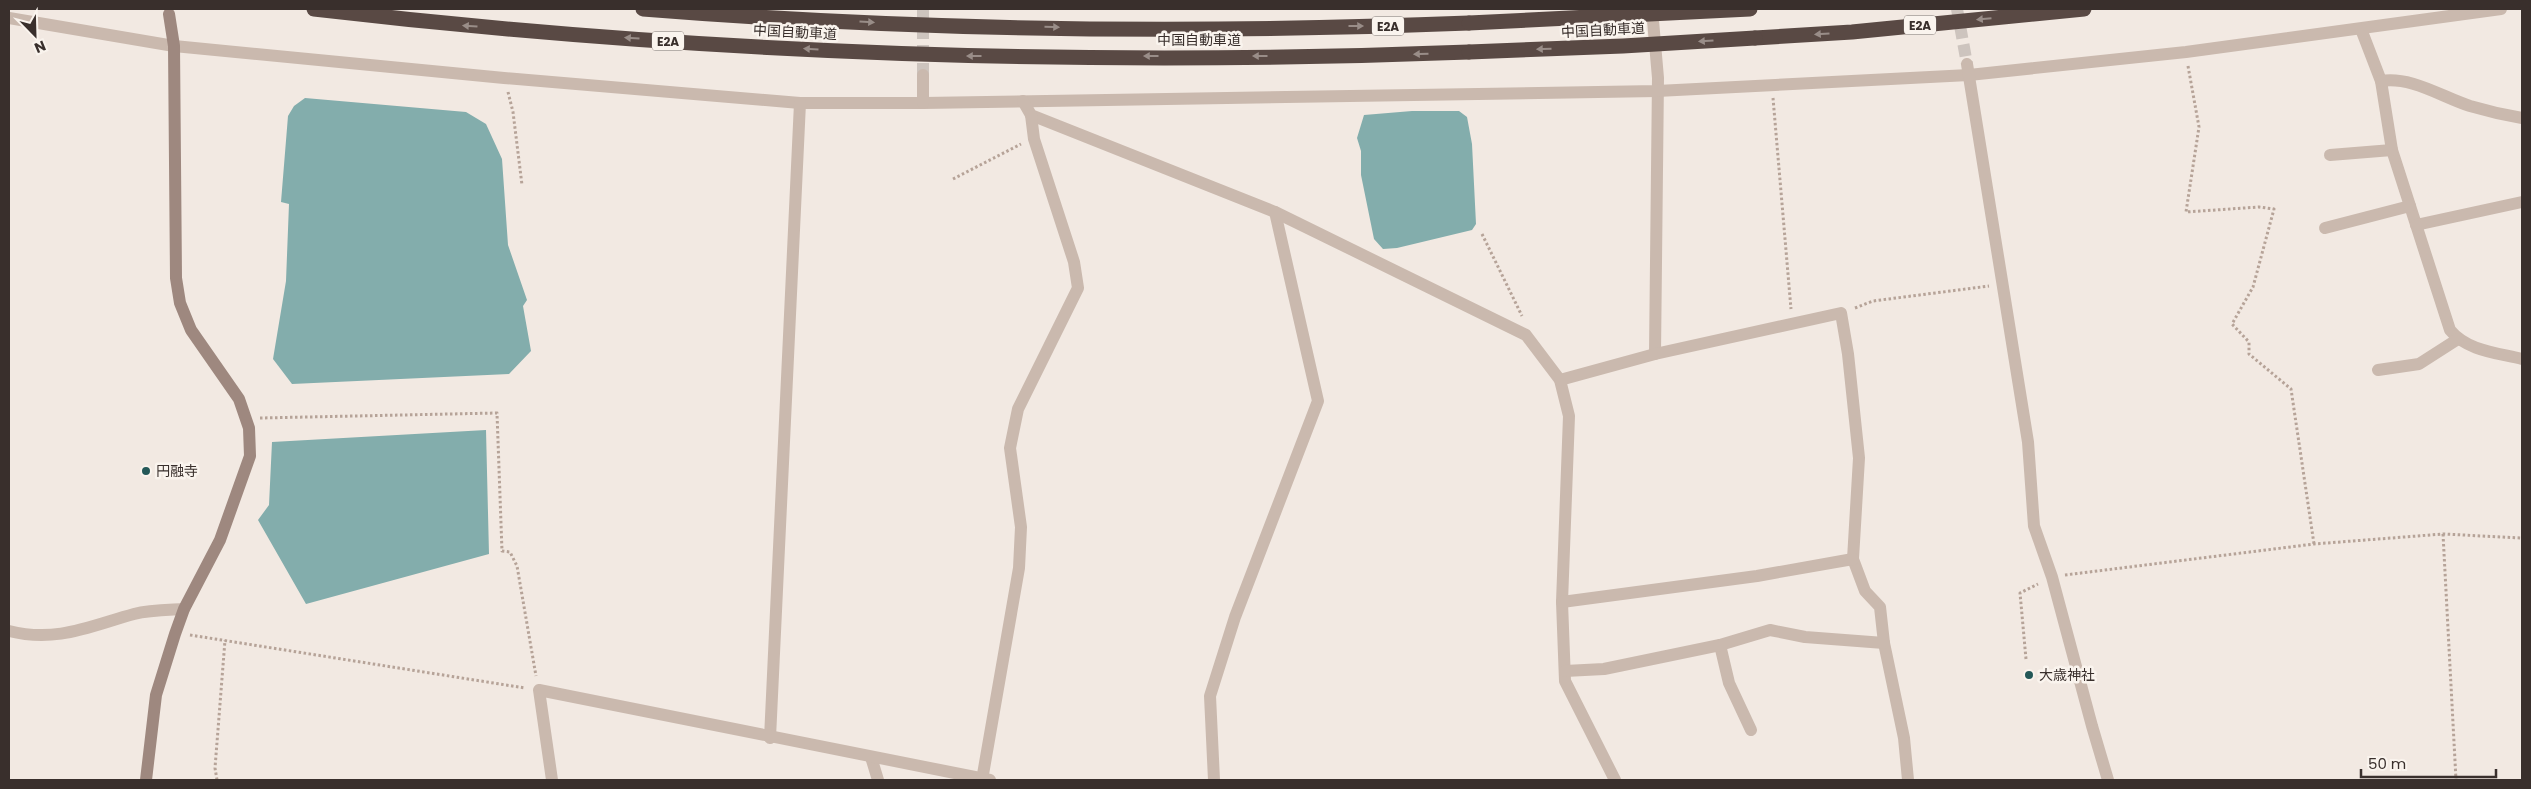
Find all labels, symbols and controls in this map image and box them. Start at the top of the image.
north arrow [10,10,60,60]
one-way arrow [1975,15,1991,23]
road number: E2A [1372,16,1404,36]
road number: E2A [1904,16,1936,34]
one-way arrow [859,18,875,26]
street label: 中国自動車道 [1561,18,1645,42]
street label: 中国自動車道 [753,20,837,44]
one-way arrow [462,21,478,29]
one-way arrow [1349,22,1365,30]
one-way arrow [1044,23,1060,31]
street label: 中国自動車道 [1157,30,1241,50]
one-way arrow [1814,30,1830,38]
road number: E2A [652,31,684,50]
one-way arrow [624,34,640,42]
text: N [31,36,49,58]
one-way arrow [1698,37,1714,45]
one-way arrow [803,45,819,53]
one-way arrow [1536,46,1552,54]
one-way arrow [1412,50,1428,58]
one-way arrow [966,52,982,60]
one-way arrow [1143,52,1159,60]
one-way arrow [1251,52,1267,60]
place label: 円融寺 [156,461,198,481]
marker: 円融寺 [140,465,152,477]
place label: 大歳神社 [2039,665,2095,685]
marker: 大歳神社 [2023,669,2035,681]
scale bar [2361,746,2496,778]
text: 50 m [2368,753,2406,774]

